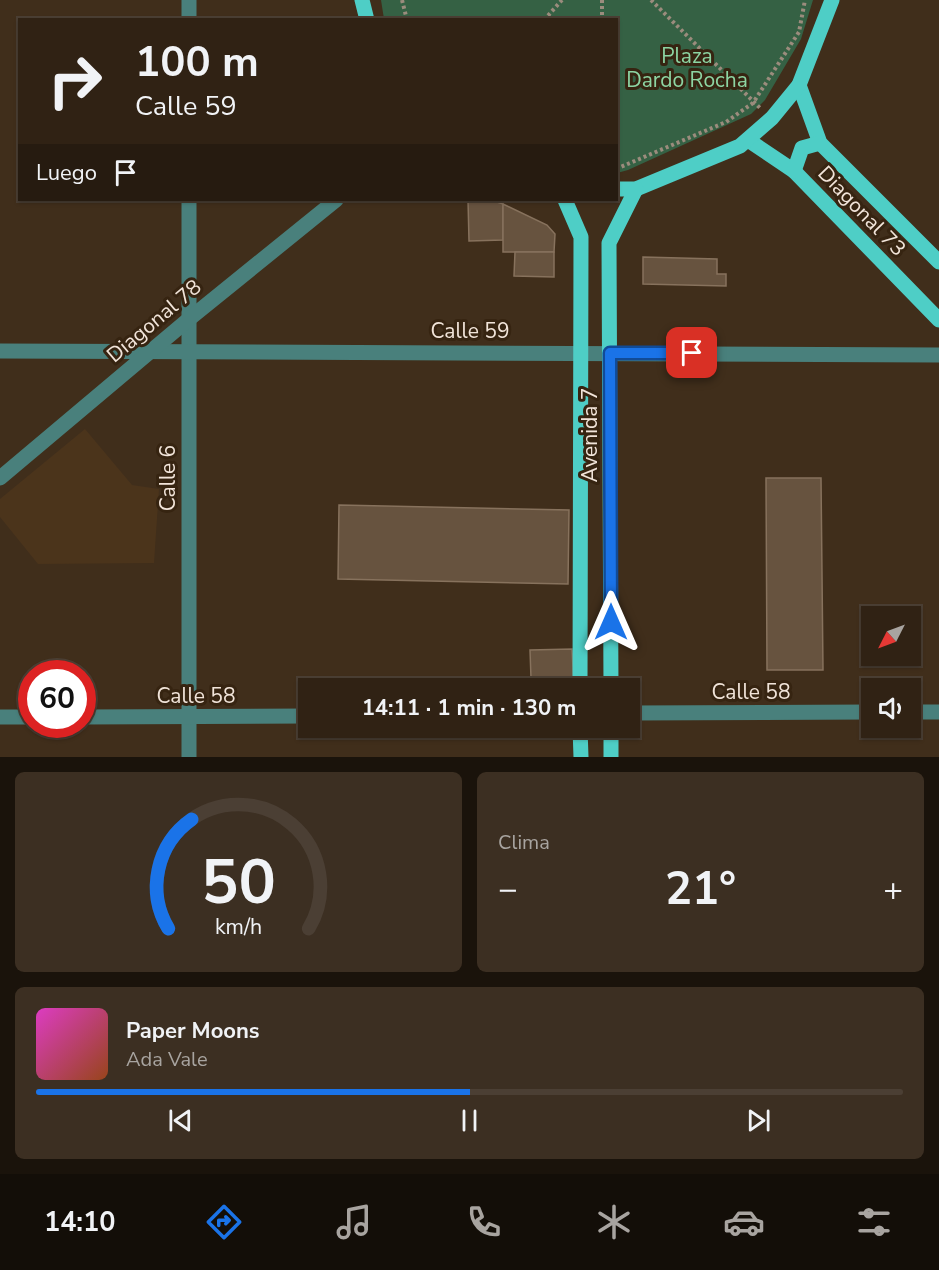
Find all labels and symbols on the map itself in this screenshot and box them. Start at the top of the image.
park label: Plaza Dardo Rocha [626,42,748,94]
street label: Diagonal 73 [812,160,912,262]
street label: Diagonal 78 [101,273,207,369]
street label: Calle 59 [430,317,510,345]
pin [666,327,717,378]
street label: Avenida 7 [576,388,604,482]
street label: Calle 6 [154,445,182,511]
position arrow [579,590,643,654]
north arrow [861,606,921,666]
speed limit sign: 60 [18,660,96,738]
street label: Calle 58 [711,678,791,706]
street label: Calle 58 [156,682,236,710]

